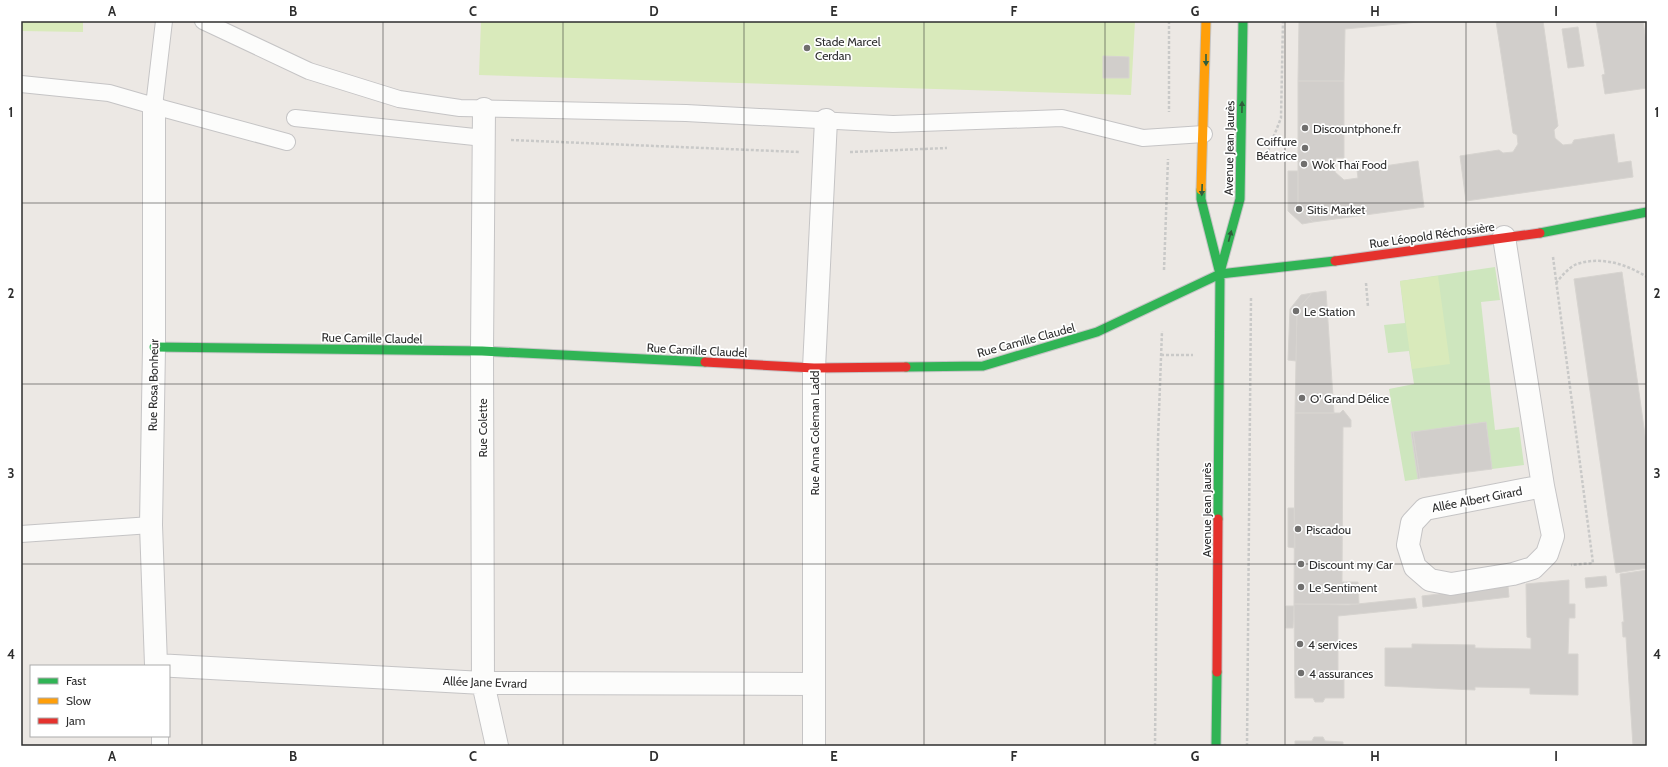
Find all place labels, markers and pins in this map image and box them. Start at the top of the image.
place label: Stade Marcel Cerdan [815,34,881,63]
marker: Stade Marcel Cerdan [802,43,812,53]
place label: Discountphone.fr [1313,121,1401,136]
marker: Discountphone.fr [1300,123,1310,133]
place label: Coiffure Béatrice [1256,134,1297,163]
marker: Coiffure Béatrice [1300,143,1310,153]
place label: Wok Thaï Food [1312,157,1387,172]
marker: Wok Thaï Food [1299,159,1309,169]
place label: Sitis Market [1307,202,1365,217]
marker: Sitis Market [1294,204,1304,214]
place label: Le Station [1304,304,1355,319]
marker: Le Station [1291,306,1301,316]
place label: O' Grand Délice [1310,391,1389,406]
marker: O' Grand Délice [1297,393,1307,403]
place label: Piscadou [1306,522,1351,537]
marker: Piscadou [1293,524,1303,534]
place label: Discount my Car [1309,557,1393,572]
marker: Discount my Car [1296,559,1306,569]
place label: Le Sentiment [1309,580,1377,595]
marker: Le Sentiment [1296,582,1306,592]
place label: 4 services [1308,637,1357,652]
marker: 4 services [1295,639,1305,649]
place label: 4 assurances [1309,666,1373,681]
marker: 4 assurances [1296,668,1306,678]

